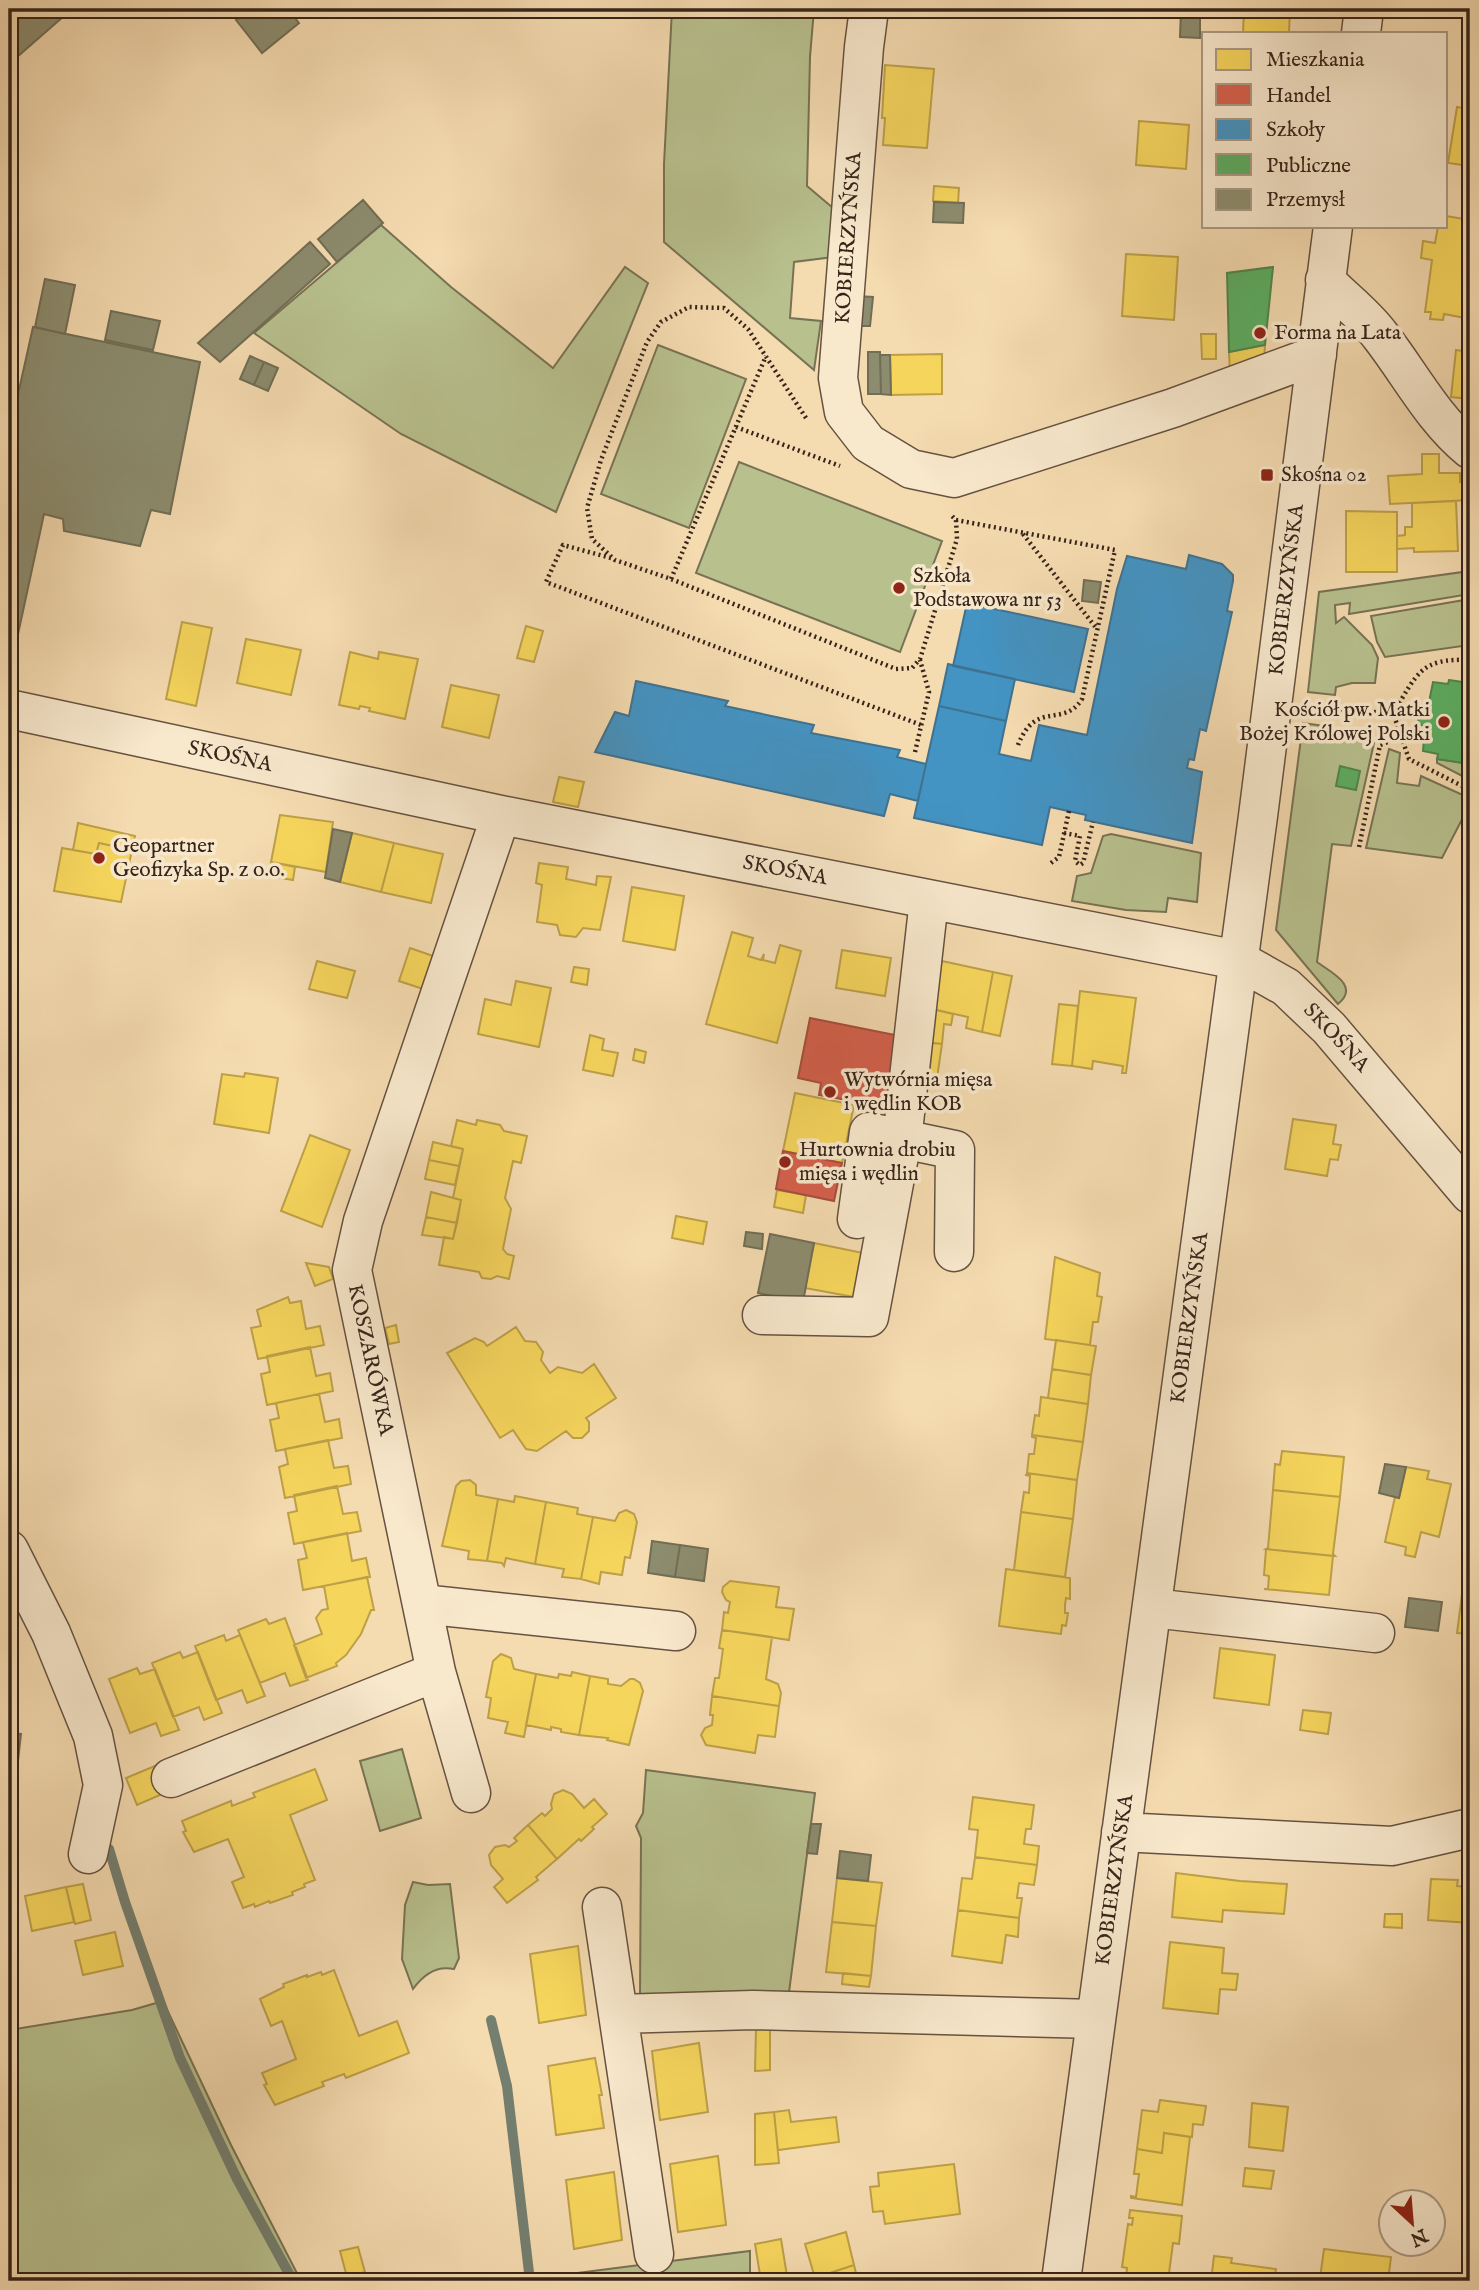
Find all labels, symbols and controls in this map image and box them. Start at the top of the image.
legend [1202,32,1448,228]
text: Mieszkania [1266,47,1365,74]
text: Handel [1266,83,1331,110]
text: Szkoły [1266,117,1326,144]
street label: KOBIERZYŃSKA [829,150,869,325]
text: Publiczne [1266,153,1351,180]
text: Przemysł [1266,187,1345,214]
place label: Forma na Lata [1274,320,1402,347]
marker: Forma na Lata [1252,325,1268,341]
place label: Skośna 02 [1281,462,1367,489]
marker: Skośna 02 [1259,467,1275,483]
street label: KOBIERZYŃSKA [1262,502,1311,677]
place label: Szkoła Podstawowa nr 53 [913,563,1062,614]
marker: Szkoła Podstawowa nr 53 [891,580,907,596]
place label: Kościół pw. Matki Bożej Królowej Polski [1239,697,1430,748]
marker: Kościół pw. Matki Bożej Królowej Polski [1436,714,1452,730]
street label: SKOŚNA [185,734,276,779]
place label: Geopartner Geofizyka Sp. z o.o. [113,833,285,884]
street label: SKOŚNA [740,849,831,893]
marker: Geopartner Geofizyka Sp. z o.o. [91,850,107,866]
street label: SKOŚNA [1297,997,1376,1079]
place label: Wytwórnia mięsa i wędlin KOB [844,1067,993,1118]
marker: Wytwórnia mięsa i wędlin KOB [822,1084,838,1100]
place label: Hurtownia drobiu mięsa i wędlin [799,1137,956,1188]
marker: Hurtownia drobiu mięsa i wędlin [777,1154,793,1170]
street label: KOBIERZYŃSKA [1164,1230,1215,1405]
street label: KOSZARÓWKA [341,1282,400,1439]
street label: KOBIERZYŃSKA [1089,1792,1140,1967]
north arrow [1378,2188,1448,2258]
text: N [1405,2222,1432,2251]

